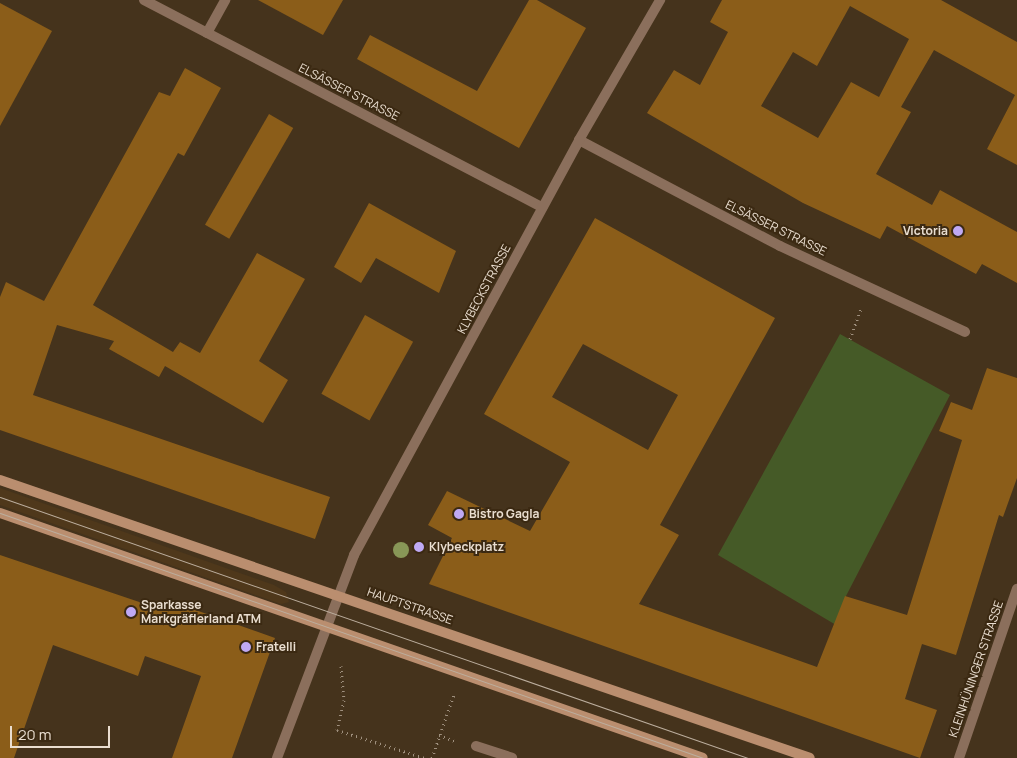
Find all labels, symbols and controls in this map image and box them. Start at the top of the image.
street label: ELSÄSSER STRASSE [296,60,402,124]
street label: ELSÄSSER STRASSE [723,197,829,259]
place label: Victoria [903,224,948,238]
marker: Victoria [952,225,964,237]
street label: KLYBECKSTRASSE [454,242,514,336]
place label: Bistro Gagla [469,507,539,521]
marker: Bistro Gagla [453,508,465,520]
place label: Klybeckplatz [429,540,504,554]
marker: Klybeckplatz [413,541,425,553]
street label: HAUPTSTRASSE [365,585,455,627]
place label: Sparkasse Markgräflerland ATM [141,598,261,626]
street label: KLEINHÜNINGER STRASSE [946,599,1006,739]
marker: Sparkasse Markgräflerland ATM [125,606,137,618]
place label: Fratelli [256,640,296,654]
marker: Fratelli [240,641,252,653]
scale bar [12,716,112,748]
text: 20 m [18,724,51,745]

